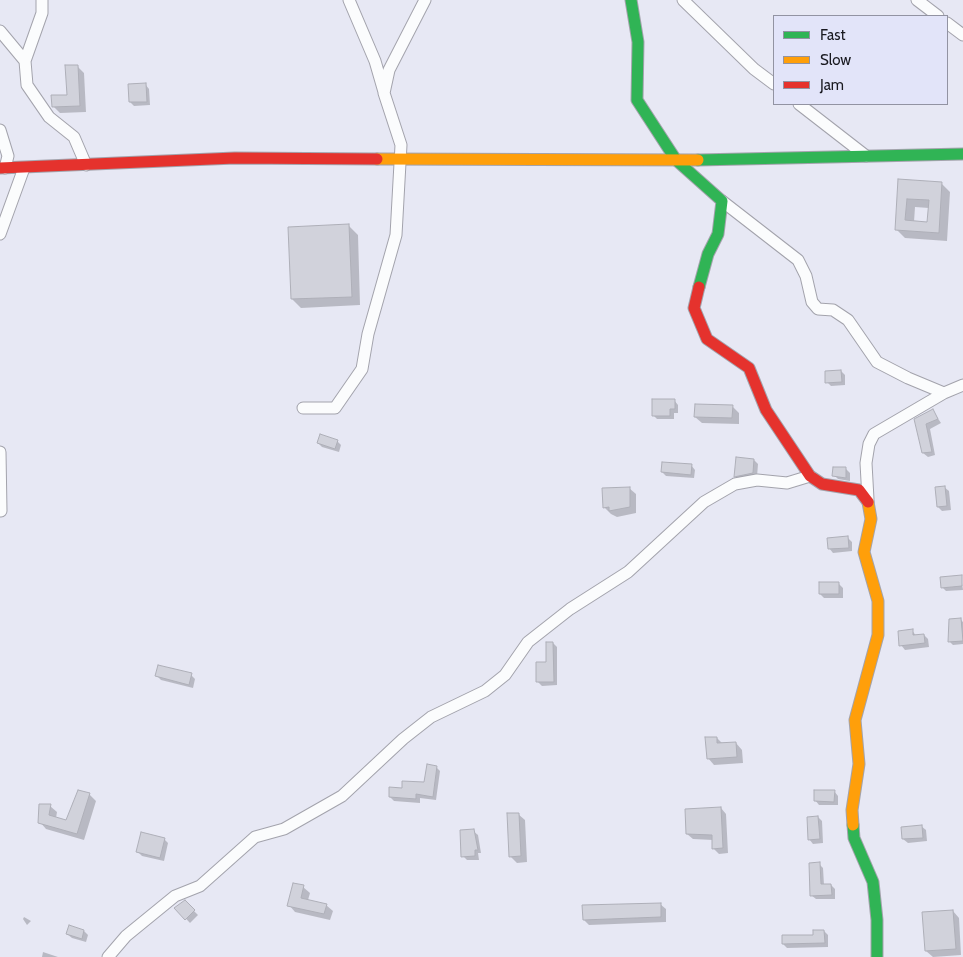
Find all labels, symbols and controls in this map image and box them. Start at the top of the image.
legend [773,15,948,105]
text: Fast [820,26,845,44]
text: Slow [820,51,851,69]
text: Jam [820,76,844,94]

